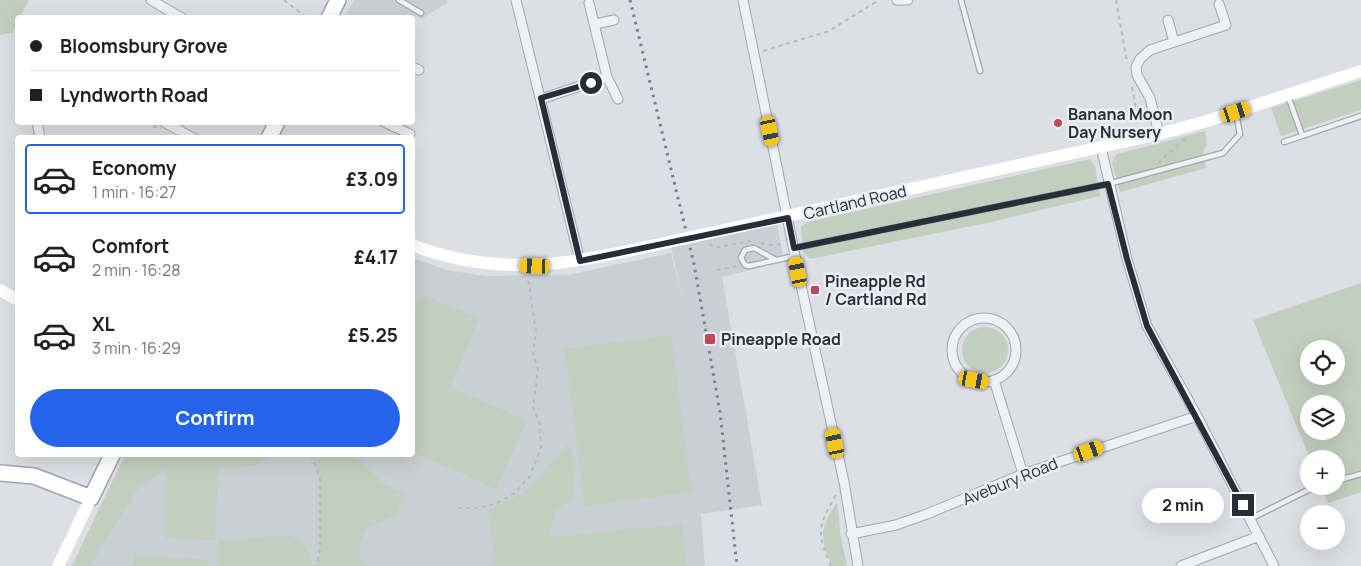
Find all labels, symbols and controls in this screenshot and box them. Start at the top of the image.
text: Bloomsbury Grove [60,33,228,59]
route start [580,72,602,94]
text: Lyndworth Road [60,82,208,108]
car [1219,100,1252,124]
place label: Banana Moon Day Nursery [1068,103,1172,143]
car [759,115,780,147]
marker: Banana Moon Day Nursery [1052,117,1064,129]
text: Economy [92,155,176,181]
icon: car [32,157,77,202]
text: £3.09 [346,166,398,192]
street label: Cartland Road [801,179,909,225]
text: 1 min · 16:27 [92,181,176,203]
text: Comfort [92,233,169,259]
icon: car [32,235,77,280]
text: £4.17 [354,244,398,270]
car [787,256,808,288]
car [519,258,550,274]
text: 2 min · 16:28 [92,259,181,281]
place label: Pineapple Rd / Cartland Rd [825,270,927,310]
marker: Pineapple Rd / Cartland Rd [809,284,821,296]
text: XL [92,311,115,337]
icon: car [32,313,77,358]
text: £5.25 [348,322,398,348]
place label: Pineapple Road [721,328,841,350]
marker: Pineapple Road [703,332,717,346]
text: 3 min · 16:29 [92,337,181,359]
map controls [1300,340,1345,550]
button: locate [1300,340,1345,385]
car [957,370,990,390]
button: Confirm [30,389,400,447]
button: layers [1300,395,1345,440]
car [824,427,845,459]
car [1072,439,1105,463]
button: + [1300,450,1345,495]
street label: Avebury Road [959,452,1061,510]
callout: 2 min [1143,488,1226,522]
text: 2 min [1162,494,1204,516]
route end [1232,494,1254,516]
button: − [1300,505,1345,550]

